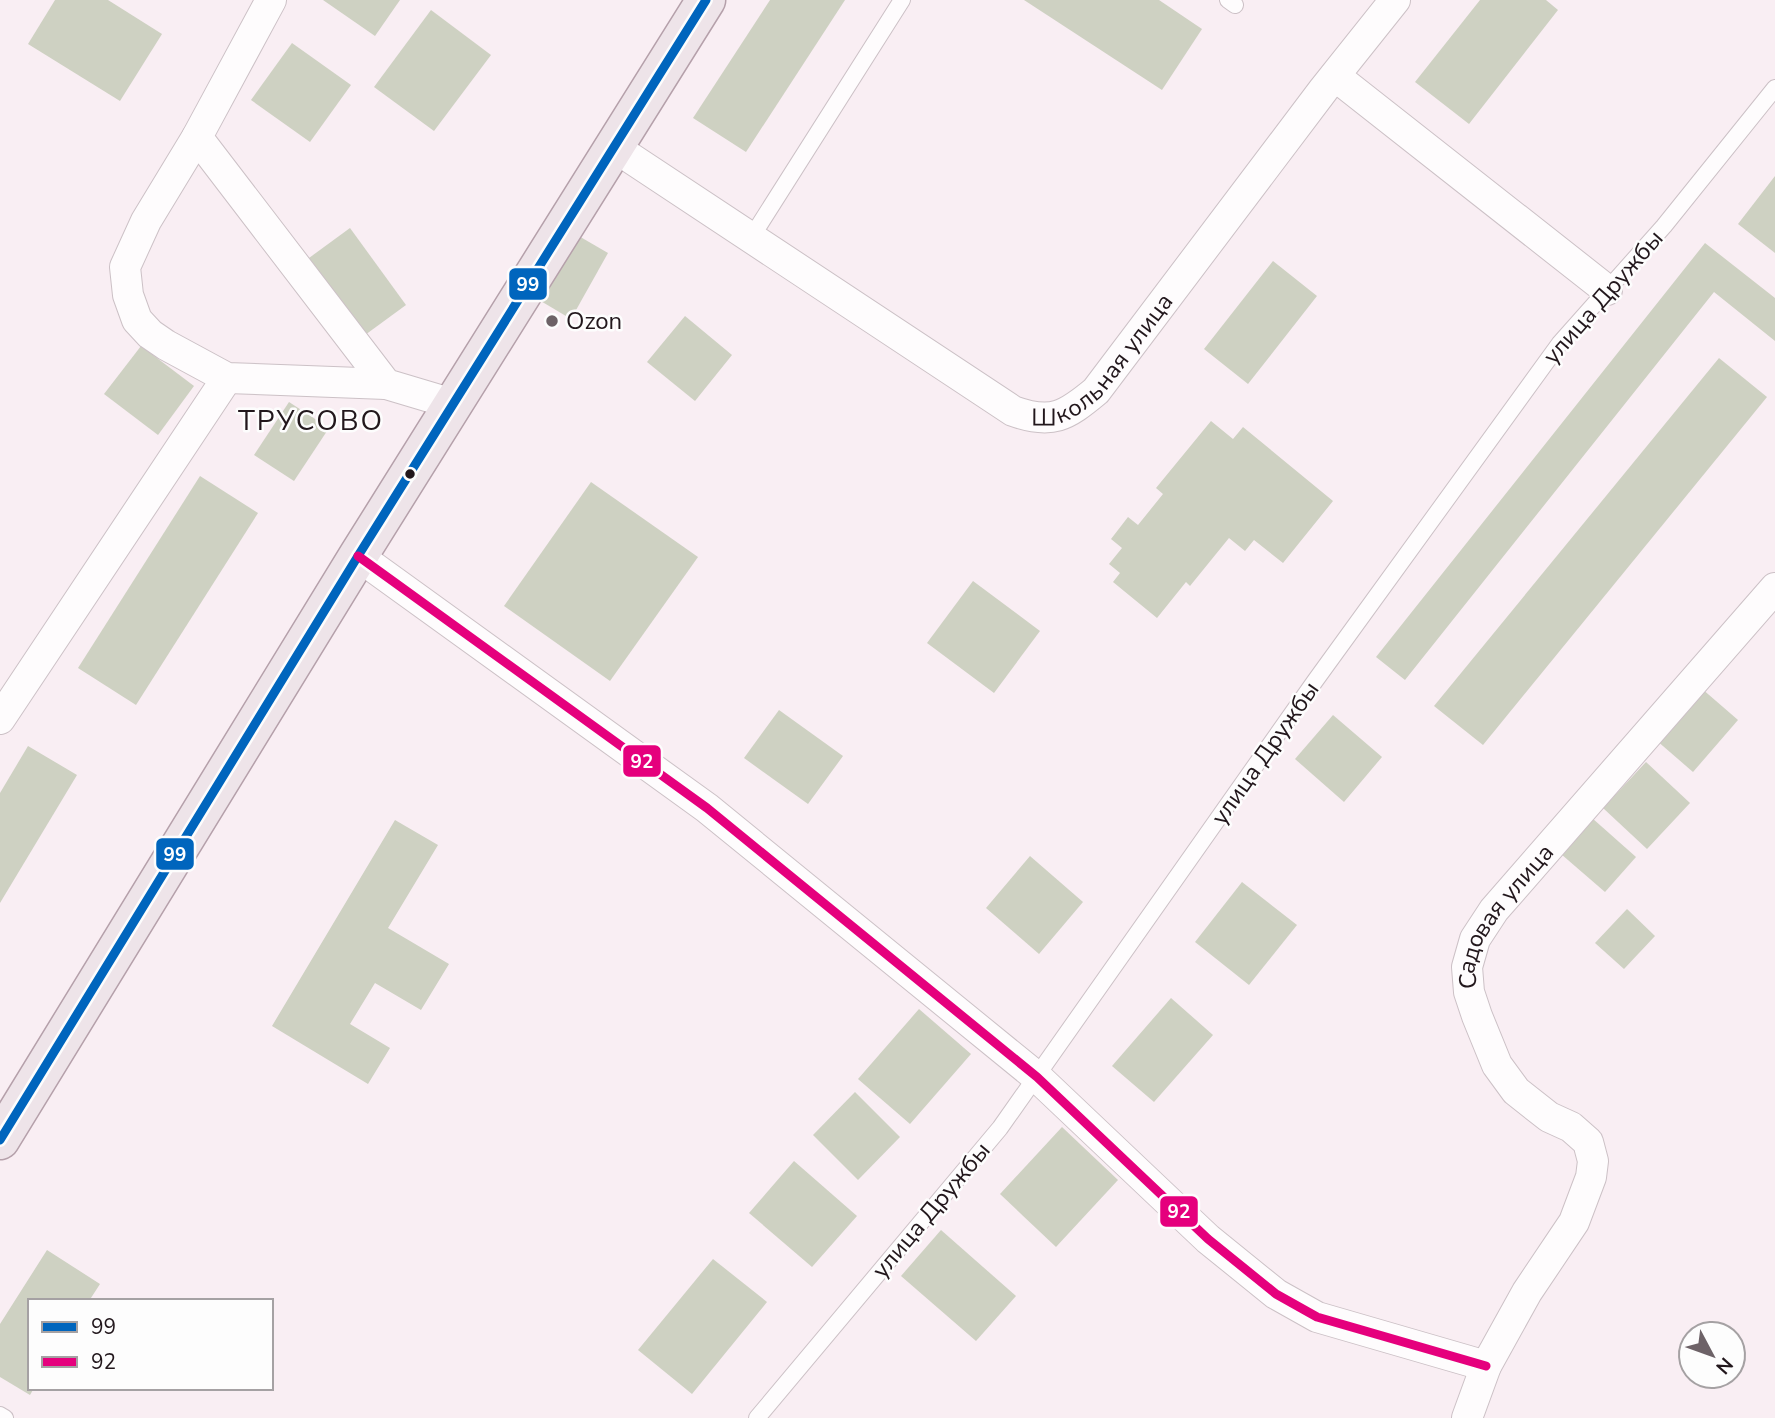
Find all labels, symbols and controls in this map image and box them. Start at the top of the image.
street label: улица Дружбы [1536,223,1670,371]
line badge: 99 [508,267,548,301]
text: 99 [517,272,539,298]
street label: Школьная улица [1031,287,1180,434]
place label: Ozon [566,305,622,337]
marker: Ozon [544,313,560,329]
district label: ТРУСОВО [238,402,384,440]
unlabelled marker [403,467,417,481]
street label: улица Дружбы [1204,675,1326,831]
line badge: 92 [622,744,662,778]
text: 92 [631,749,653,775]
line badge: 99 [155,837,195,871]
street label: Садовая улица [1450,837,1561,990]
text: 99 [164,842,186,868]
street label: улица Дружбы [865,1135,997,1285]
line badge: 92 [1159,1195,1199,1228]
text: 92 [1168,1199,1190,1225]
legend [28,1299,273,1390]
text: 99 [91,1313,116,1341]
north arrow [1677,1320,1747,1390]
text: 92 [91,1348,116,1376]
text: N [1710,1352,1739,1379]

